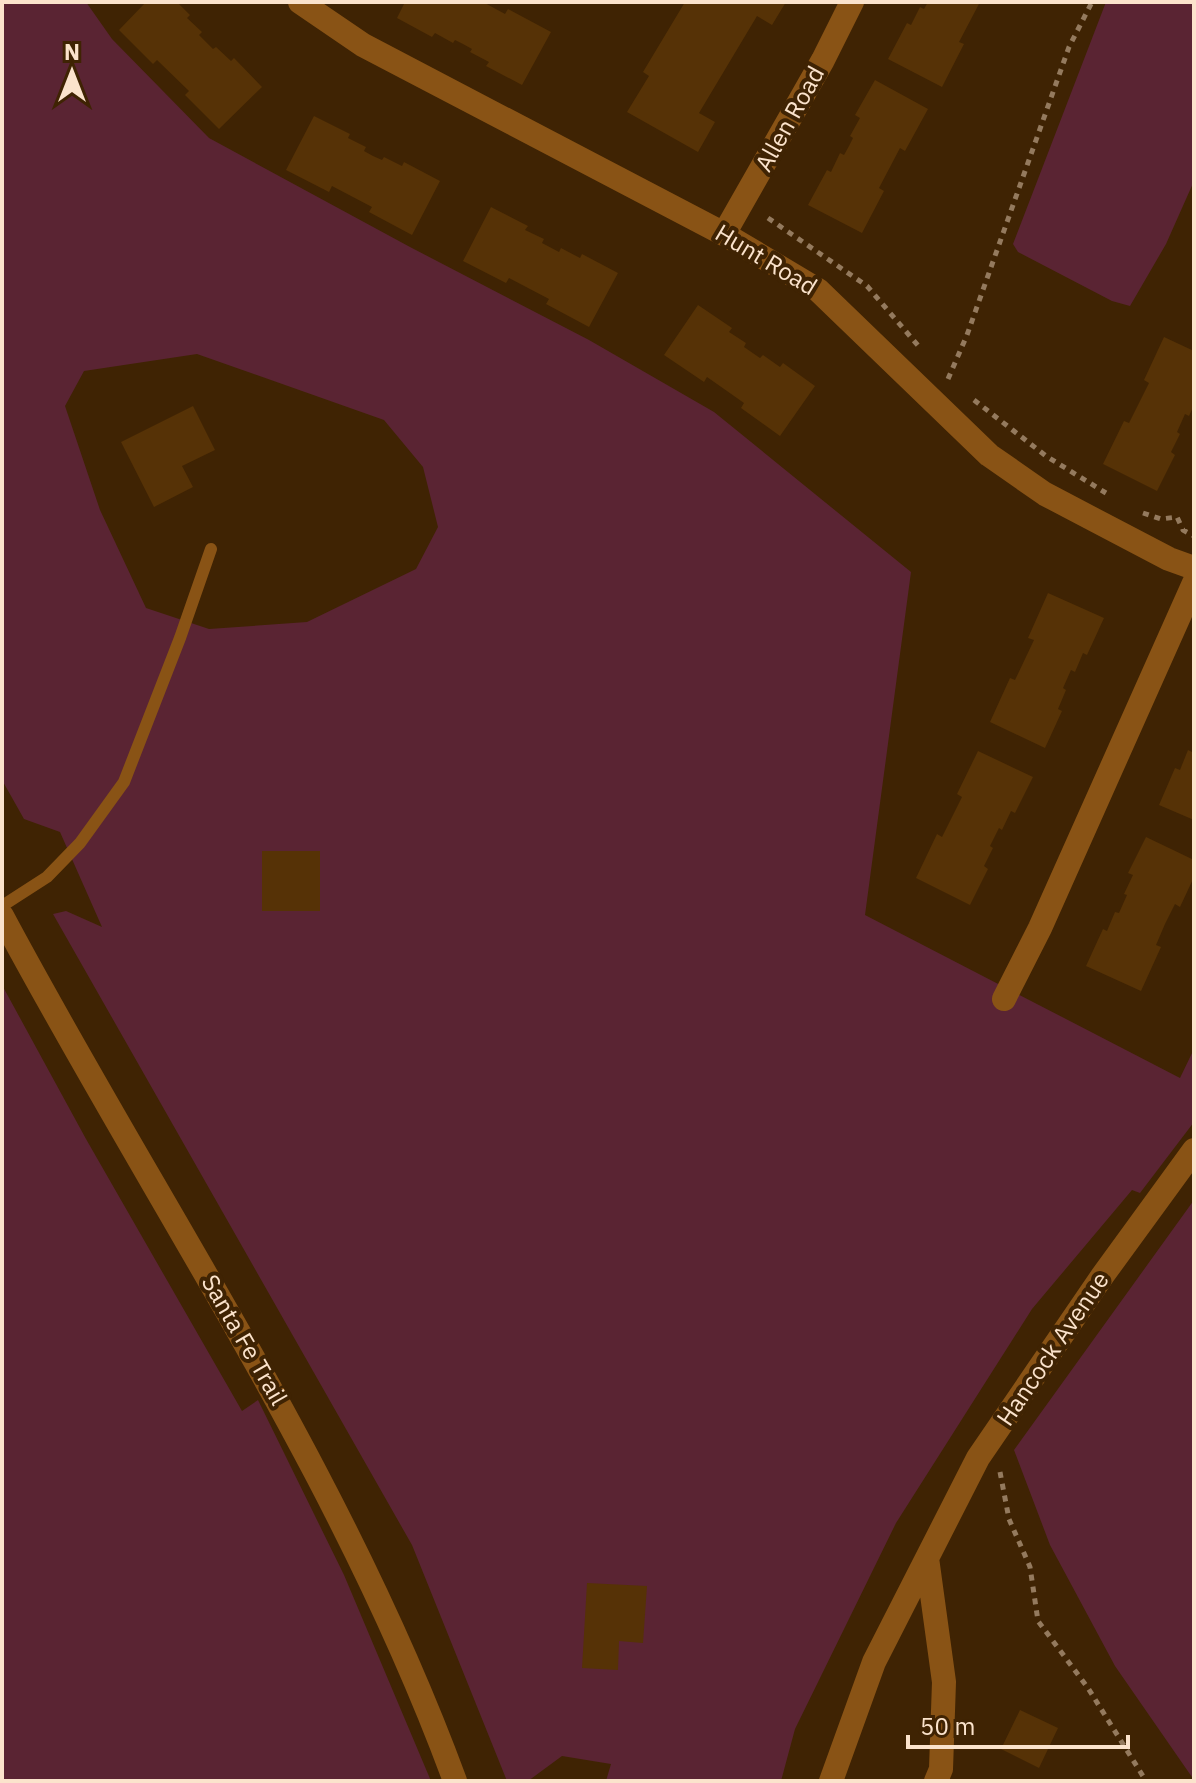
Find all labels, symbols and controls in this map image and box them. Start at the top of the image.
north arrow [32,32,112,112]
text: N [64,37,80,66]
street label: Allen Road [747,60,831,177]
street label: Hunt Road [710,216,823,302]
street label: Hancock Avenue [989,1265,1116,1432]
street label: Santa Fe Trail [195,1268,295,1411]
scale bar [908,1699,1128,1749]
text: 50 m [920,1710,975,1742]

